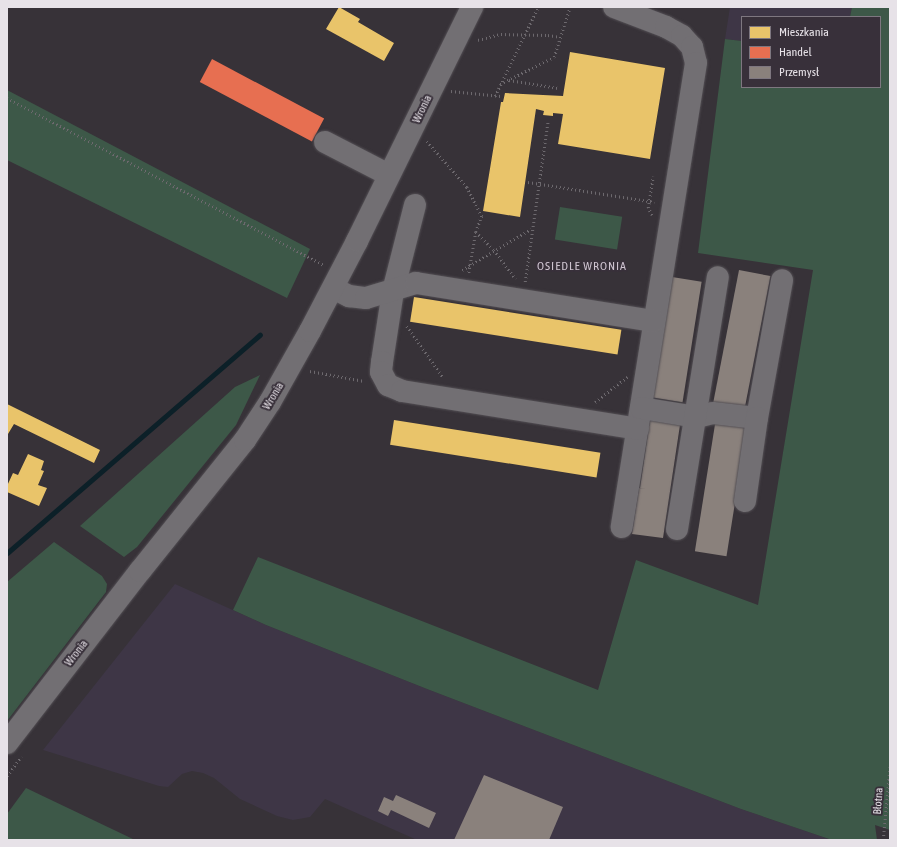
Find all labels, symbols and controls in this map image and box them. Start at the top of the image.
legend [741,16,881,88]
text: Mieszkania [779,25,829,39]
text: Handel [779,45,812,59]
text: Przemysł [779,65,819,79]
street label: Wronia [410,93,434,125]
district label: OSIEDLE WRONIA [537,260,627,274]
street label: Wronia [260,380,286,412]
street label: Wronia [62,637,90,669]
street label: Błotna [870,787,886,815]

